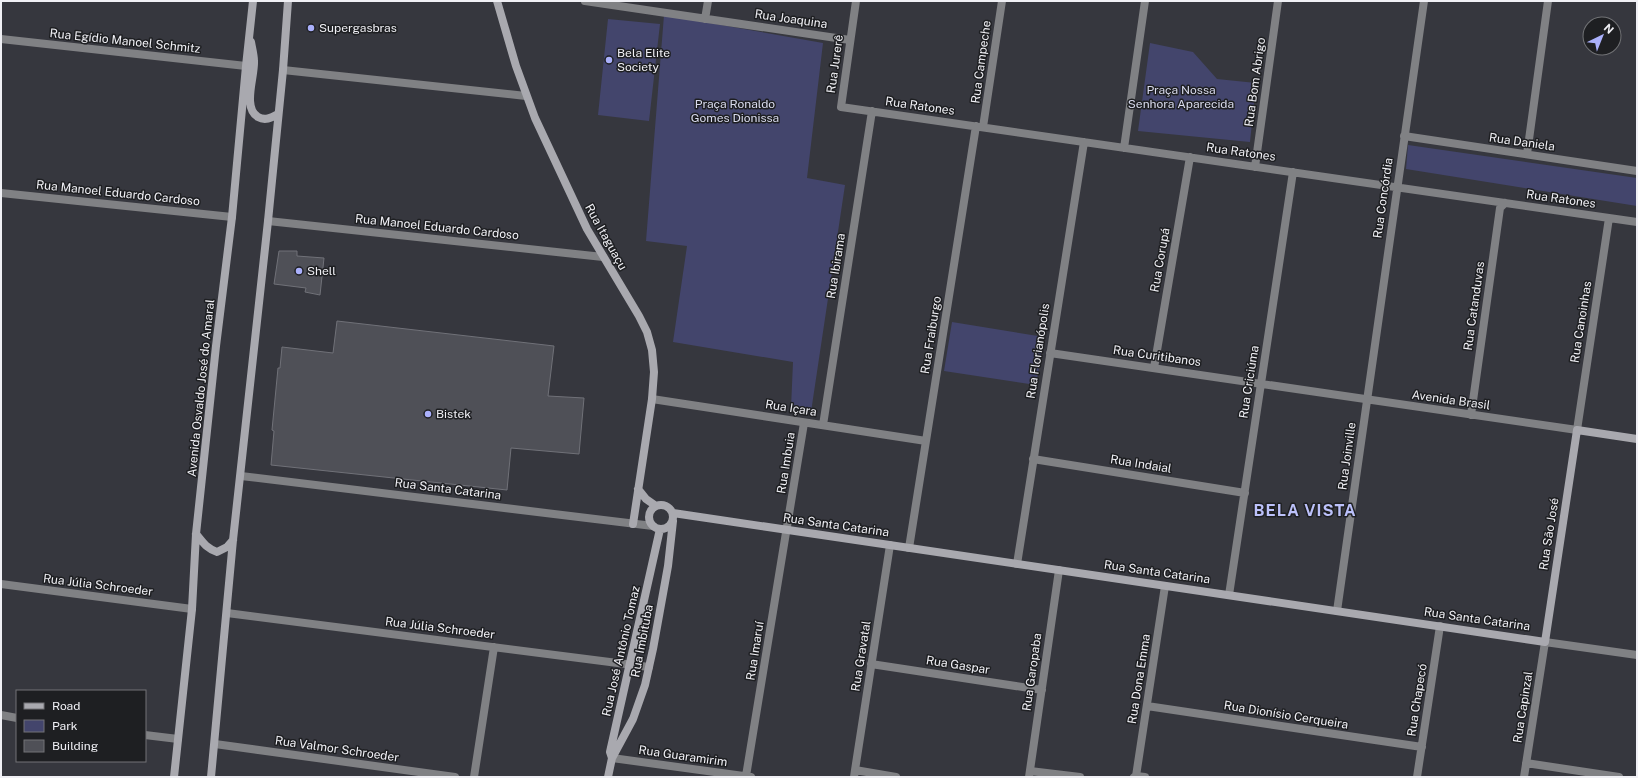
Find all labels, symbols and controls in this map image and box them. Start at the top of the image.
street label: Rua Joaquina [754,7,828,31]
north arrow [1582,16,1622,56]
street label: Rua Campeche [968,19,994,104]
place label: Supergasbras [319,21,397,35]
text: N [1602,21,1616,36]
marker: Supergasbras [306,23,316,33]
street label: Rua Egídio Manoel Schmitz [49,26,201,56]
street label: Rua Jurerê [824,34,846,94]
street label: Rua Bom Abrigo [1242,36,1268,128]
place label: Bela Elite Society [617,46,670,74]
marker: Bela Elite Society [604,55,614,65]
park label: Praça Nossa Senhora Aparecida [1128,83,1234,111]
street label: Rua Ratones [884,94,956,118]
park label: Praça Ronaldo Gomes Dionissa [691,97,779,125]
street label: Rua Daniela [1488,130,1556,154]
street label: Rua Ratones [1205,140,1277,164]
street label: Rua Concórdia [1370,157,1396,239]
street label: Rua Manoel Eduardo Cardoso [35,177,201,209]
street label: Rua Ratones [1525,187,1597,211]
street label: Rua Itaguaçu [582,201,630,273]
street label: Rua Manoel Eduardo Cardoso [354,211,520,243]
street label: Rua Corupá [1147,227,1173,293]
street label: Rua Ibirama [824,232,848,300]
street label: Rua Catanduvas [1461,260,1487,352]
place label: Shell [307,264,336,278]
marker: Shell [294,266,304,276]
street label: Rua Canoinhas [1568,280,1594,364]
street label: Rua Fraiburgo [918,295,944,375]
street label: Avenida Osvaldo José do Amaral [185,298,217,478]
street label: Rua Florianópolis [1024,302,1052,400]
street label: Rua Curitibanos [1112,343,1202,369]
street label: Rua Criciúma [1236,344,1262,420]
street label: Avenida Brasil [1411,388,1491,412]
street label: Rua Içara [764,397,818,419]
place label: Bistek [436,407,471,421]
marker: Bistek [423,409,433,419]
street label: Rua Joinville [1335,421,1359,491]
street label: Rua Imbuia [774,431,798,495]
street label: Rua Indaial [1109,452,1173,476]
street label: Rua Santa Catarina [394,476,502,502]
street label: Rua São José [1536,497,1562,571]
district label: BELA VISTA [1253,501,1357,520]
street label: Rua Santa Catarina [782,511,890,539]
street label: Rua Santa Catarina [1103,558,1211,586]
street label: Rua Júlia Schroeder [42,571,154,599]
street label: Rua José Antônio Tomaz [599,584,643,718]
street label: Rua Imbituba [628,603,656,679]
street label: Rua Santa Catarina [1423,605,1531,633]
street label: Rua Júlia Schroeder [384,614,496,642]
street label: Rua Imaruí [743,619,767,682]
street label: Rua Gravatal [848,619,874,692]
street label: Rua Garopaba [1020,632,1044,712]
street label: Rua Dona Emma [1125,633,1153,725]
street label: Rua Gaspar [925,653,991,677]
street label: Rua Chapecó [1404,662,1430,737]
street label: Rua Capinzal [1510,670,1536,744]
legend [16,690,146,762]
street label: Rua Dionísio Cerqueira [1223,698,1349,732]
text: Road [52,699,80,713]
text: Park [52,719,78,733]
street label: Rua Valmor Schroeder [274,733,400,765]
text: Building [52,739,98,753]
street label: Rua Guaramirim [638,743,728,769]

